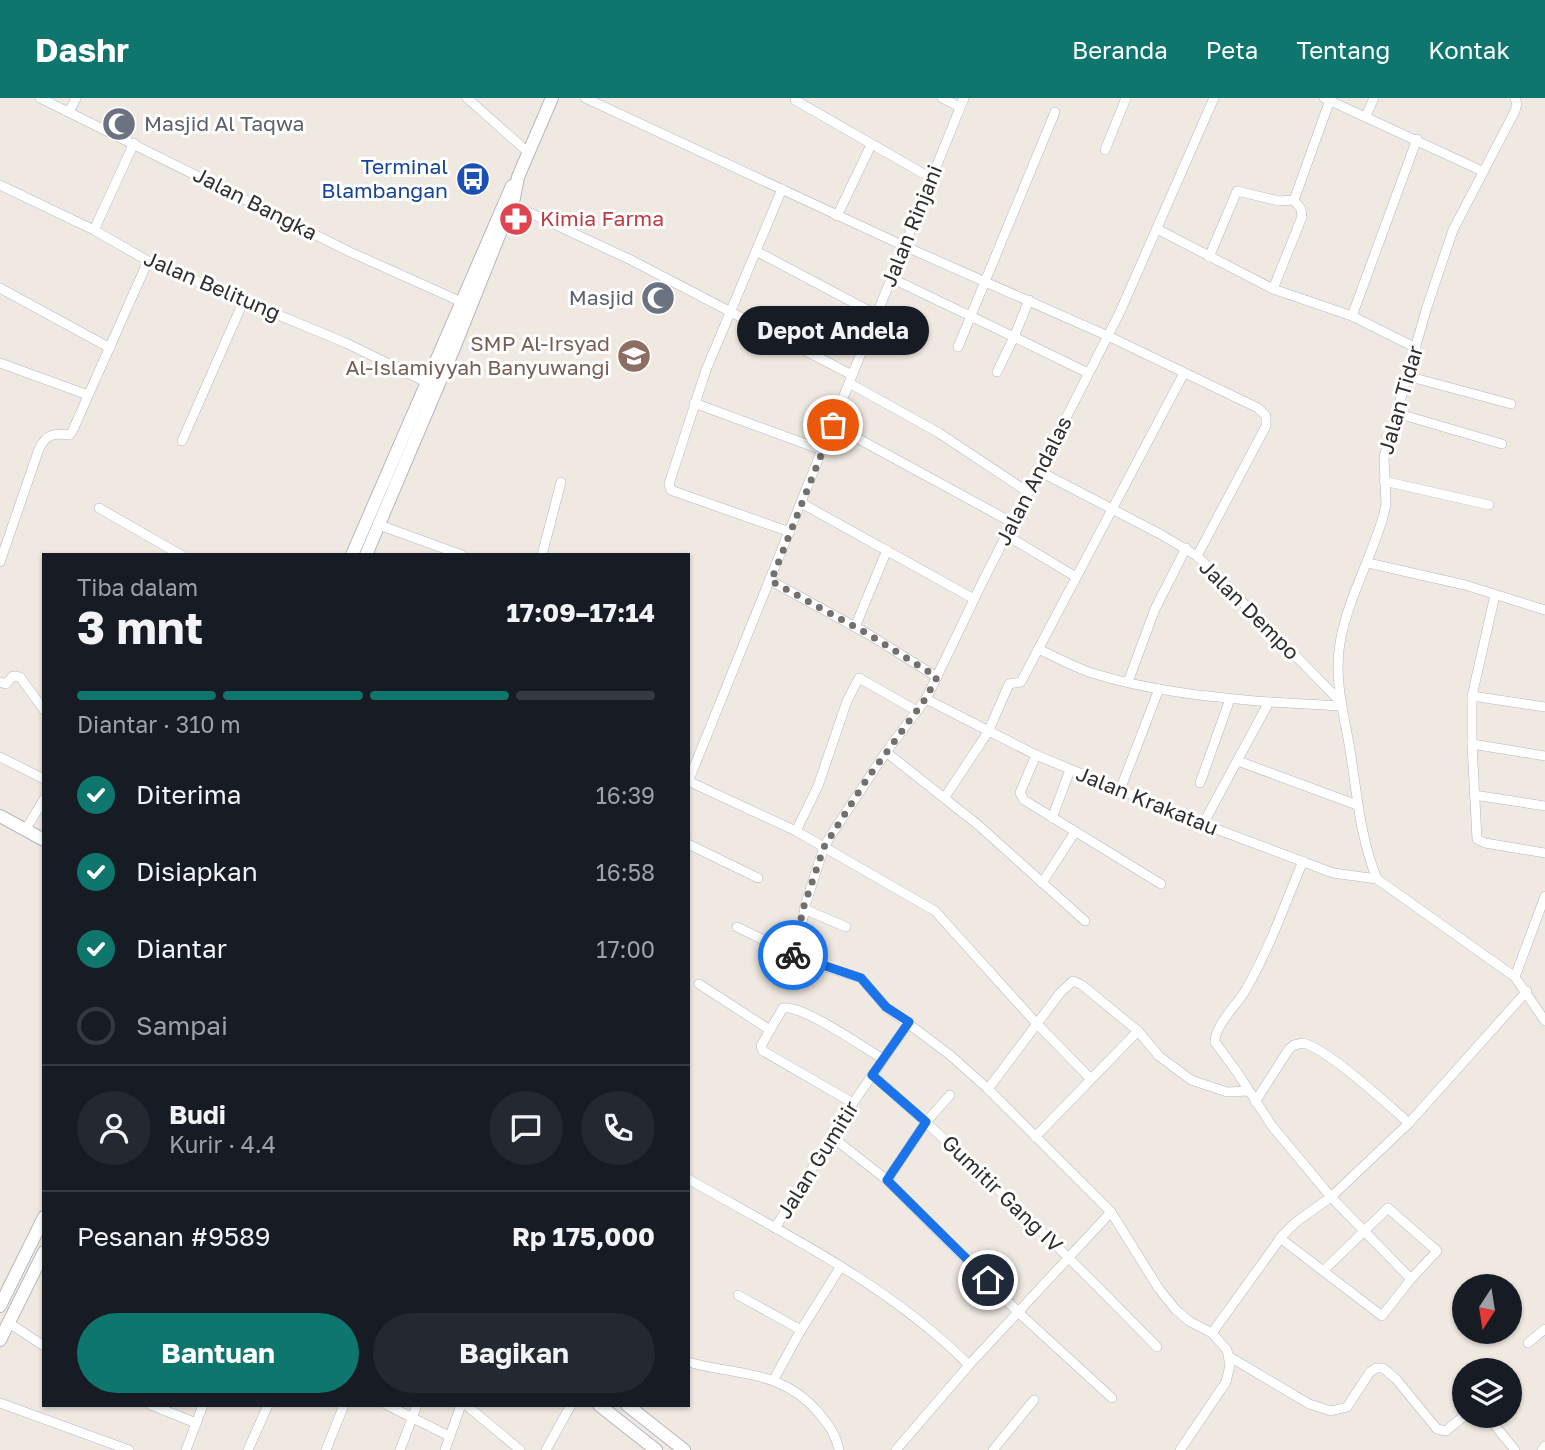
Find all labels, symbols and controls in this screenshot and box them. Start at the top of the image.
text: Dashr [35,30,129,69]
text: Beranda [1072,35,1168,64]
text: Peta [1206,35,1258,64]
text: Tentang [1296,35,1390,64]
text: Kontak [1428,35,1510,64]
mosque icon: Masjid Al Taqwa [100,105,138,143]
place label: Masjid Al Taqwa [144,110,304,136]
place label: Terminal Blambangan [321,153,448,203]
bus stop icon: Terminal Blambangan [454,160,492,198]
street label: Jalan Bangka [189,161,322,245]
street label: Jalan Rinjani [875,161,947,290]
pharmacy icon: Kimia Farma [497,200,535,238]
place label: Kimia Farma [540,205,664,231]
street label: Jalan Belitung [140,245,285,326]
mosque icon: Masjid [639,279,677,317]
place label: Masjid [569,284,634,310]
callout: Depot Andela [737,306,929,355]
text: Depot Andela [757,316,909,344]
place label: SMP Al-Irsyad Al-Islamiyyah Banyuwangi [346,330,610,380]
school or university icon: SMP Al-Irsyad Al-Islamiyyah Banyuwangi [615,337,653,375]
street label: Jalan Tidar [1372,342,1428,457]
pin [803,395,863,455]
icon: bag [814,406,852,444]
street label: Jalan Andalas [989,411,1077,550]
street label: Jalan Dempo [1194,554,1305,665]
text: Tiba dalam [77,573,198,601]
text: 17:09–17:14 [506,597,655,628]
text: 3 mnt [77,599,203,654]
text: Diantar · 310 m [77,710,241,738]
street label: Jalan Krakatau [1073,760,1222,840]
icon: check [77,776,115,814]
text: Diterima [136,779,241,810]
text: 16:39 [596,781,655,809]
icon: check [77,853,115,891]
text: Disiapkan [136,856,258,887]
text: 16:58 [596,858,655,886]
courier [758,920,828,990]
icon: check [77,930,115,968]
text: Diantar [136,933,227,964]
text: 17:00 [596,935,655,963]
icon: bike [774,936,812,974]
text: Sampai [136,1010,228,1041]
button: person [77,1091,151,1165]
button: chat [489,1091,563,1165]
button: phone [581,1091,655,1165]
street label: Jalan Gumitir [771,1096,864,1223]
text: Budi [169,1099,226,1130]
street label: Gumitir Gang IV [937,1129,1068,1257]
text: Kurir · 4.4 [169,1130,276,1158]
text: Pesanan #9589 [77,1221,271,1252]
text: Rp 175,000 [512,1221,655,1252]
pin [958,1250,1018,1310]
icon: home [969,1261,1007,1299]
north arrow [1452,1274,1522,1344]
map controls [1452,1274,1522,1428]
button: Bantuan [77,1313,359,1393]
button: Bagikan [373,1313,655,1393]
button: layers [1452,1358,1522,1428]

